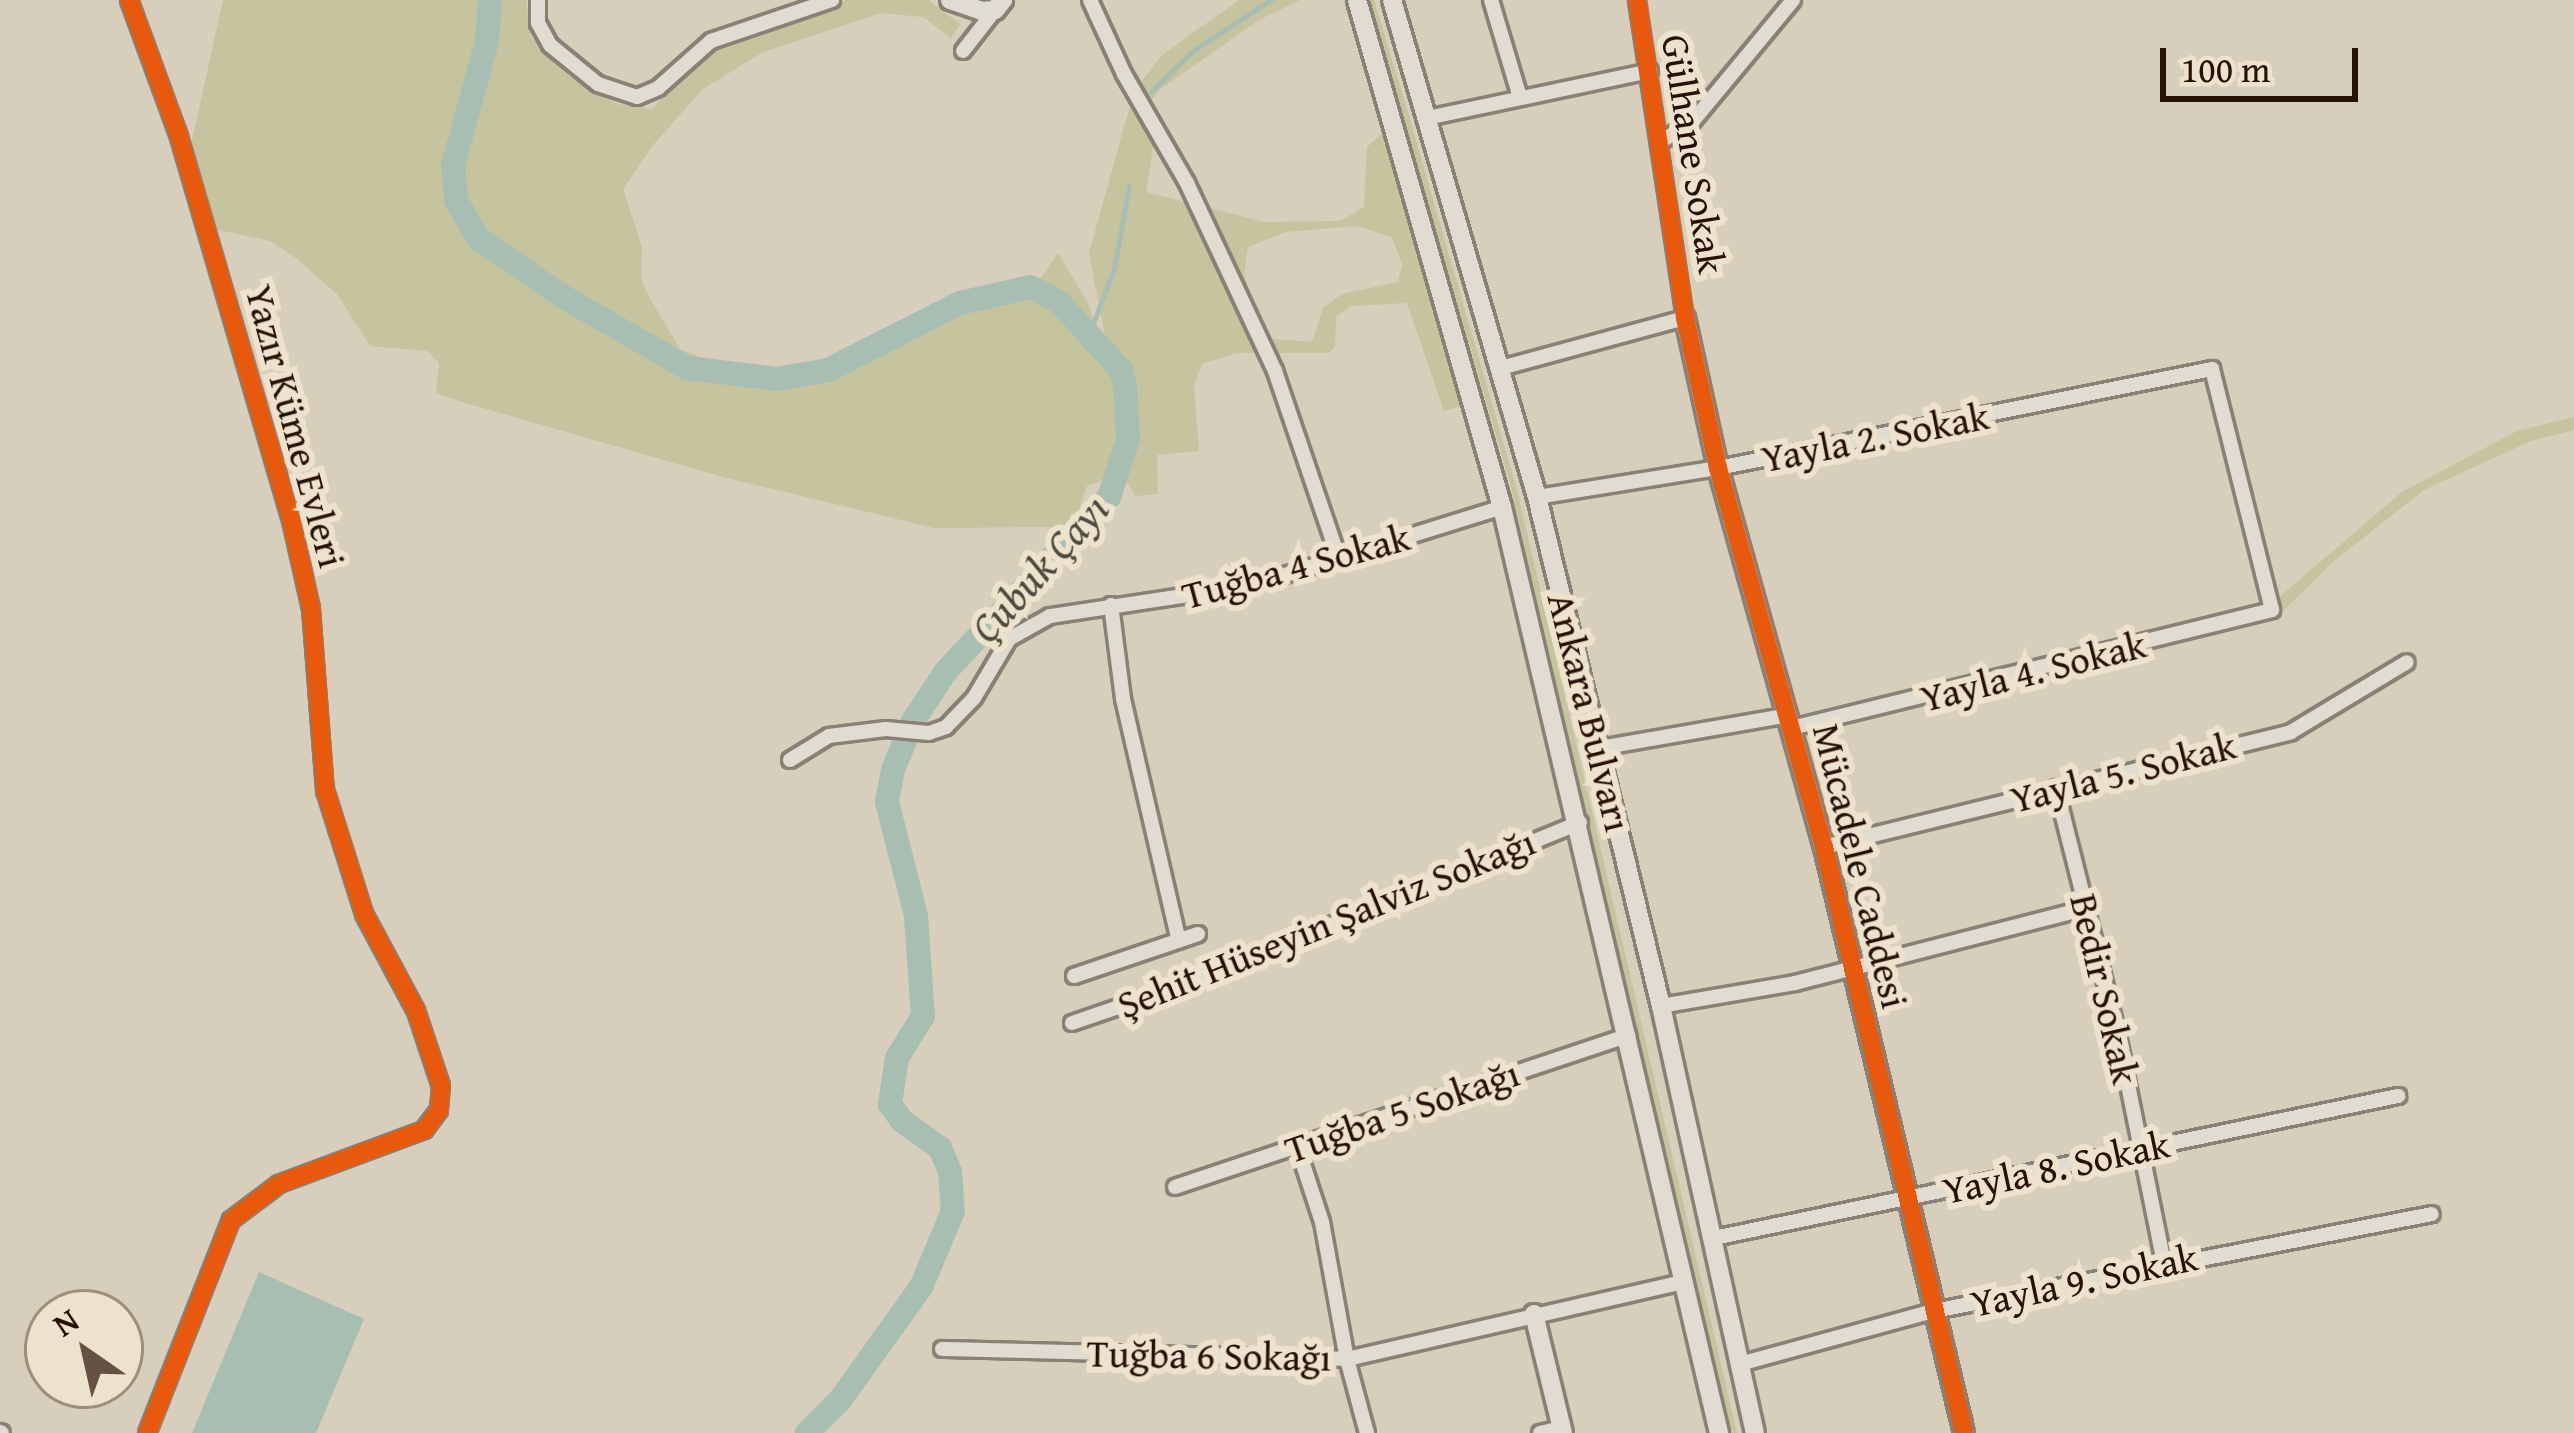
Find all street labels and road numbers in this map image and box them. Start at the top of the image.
street label: Gülhane Sokak [1652,31,1736,277]
street label: Yazır Küme Evleri [236,280,356,572]
street label: Yayla 2. Sokak [1757,392,1993,482]
street label: Tuğba 4 Sokak [1177,513,1415,619]
street label: Ankara Bulvarı [1538,588,1642,836]
street label: Yayla 4. Sokak [1915,620,2151,722]
street label: Mücadele Caddesi [1803,719,1919,1013]
street label: Yayla 5. Sokak [2005,721,2241,823]
street label: Şehit Hüseyin Şalviz Sokağı [1110,818,1542,1028]
street label: Bedir Sokak [2060,889,2150,1089]
street label: Tuğba 5 Sokağı [1279,1049,1525,1173]
street label: Yayla 8. Sokak [1938,1120,2174,1214]
street label: Yayla 9. Sokak [1966,1233,2202,1327]
street label: Tuğba 6 Sokağı [1086,1329,1332,1381]

